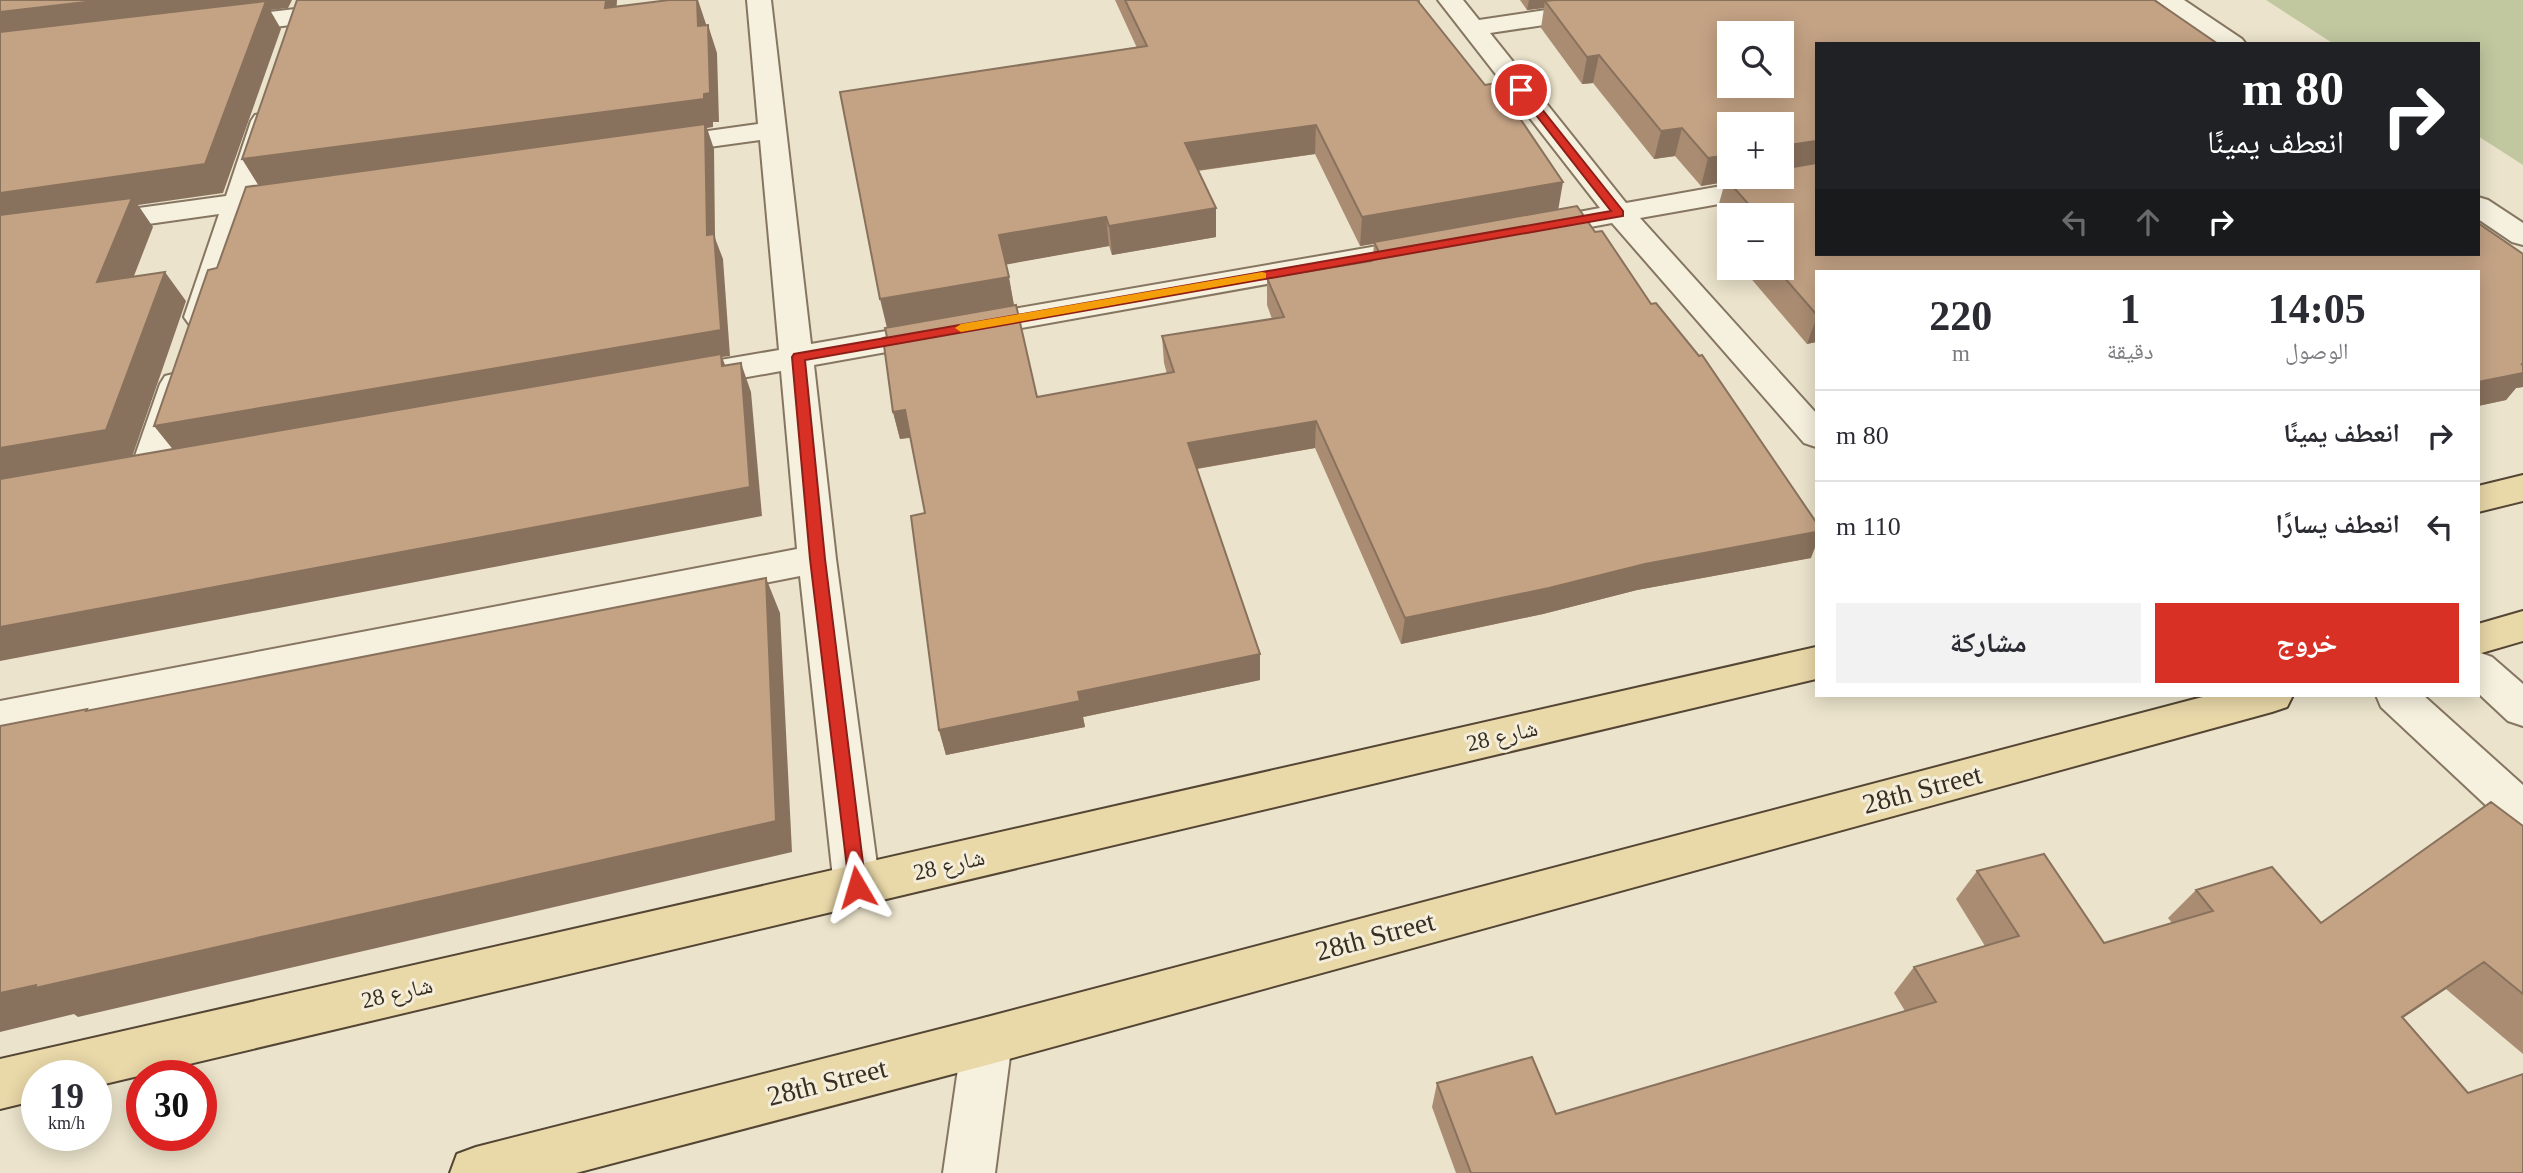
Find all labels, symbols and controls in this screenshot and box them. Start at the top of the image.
map controls [1717,21,1794,280]
button: search [1717,21,1794,98]
pin [1491,60,1551,120]
text: 80 m [2242,61,2344,116]
icon: right [2368,70,2459,161]
icon: arrive [1502,71,1540,109]
button: + [1717,112,1794,189]
text: انعطف يمينًا [2207,124,2344,160]
button: − [1717,203,1794,280]
icon: left [2056,203,2094,241]
icon: ahead [2129,203,2167,241]
icon: right [2202,203,2240,241]
text: 1 [2120,286,2141,332]
text: 14:05 [2268,286,2366,332]
text: 220 [1929,293,1992,339]
text: دقيقة [2107,339,2153,364]
text: الوصول [2285,339,2349,364]
text: m [1952,341,1970,366]
icon: right [2421,417,2459,455]
text: انعطف يمينًا [2283,419,2400,448]
text: 80 m [1836,421,1889,450]
icon: left [2421,508,2459,546]
text: انعطف يسارًا [2276,510,2400,539]
text: 110 m [1836,512,1901,541]
button: مشاركة [1836,603,2141,683]
button: خروج [2155,603,2459,683]
street label: شارع 28 [1464,716,1541,758]
street label: 28th Street [1859,758,1985,820]
street label: شارع 28 [911,845,988,887]
position arrow [820,850,894,924]
street label: 28th Street [1312,905,1438,967]
street label: شارع 28 [359,973,436,1015]
street label: 28th Street [764,1052,890,1112]
speed limit sign: 30 [126,1060,217,1151]
text: 19 [49,1077,84,1116]
text: km/h [48,1113,85,1133]

